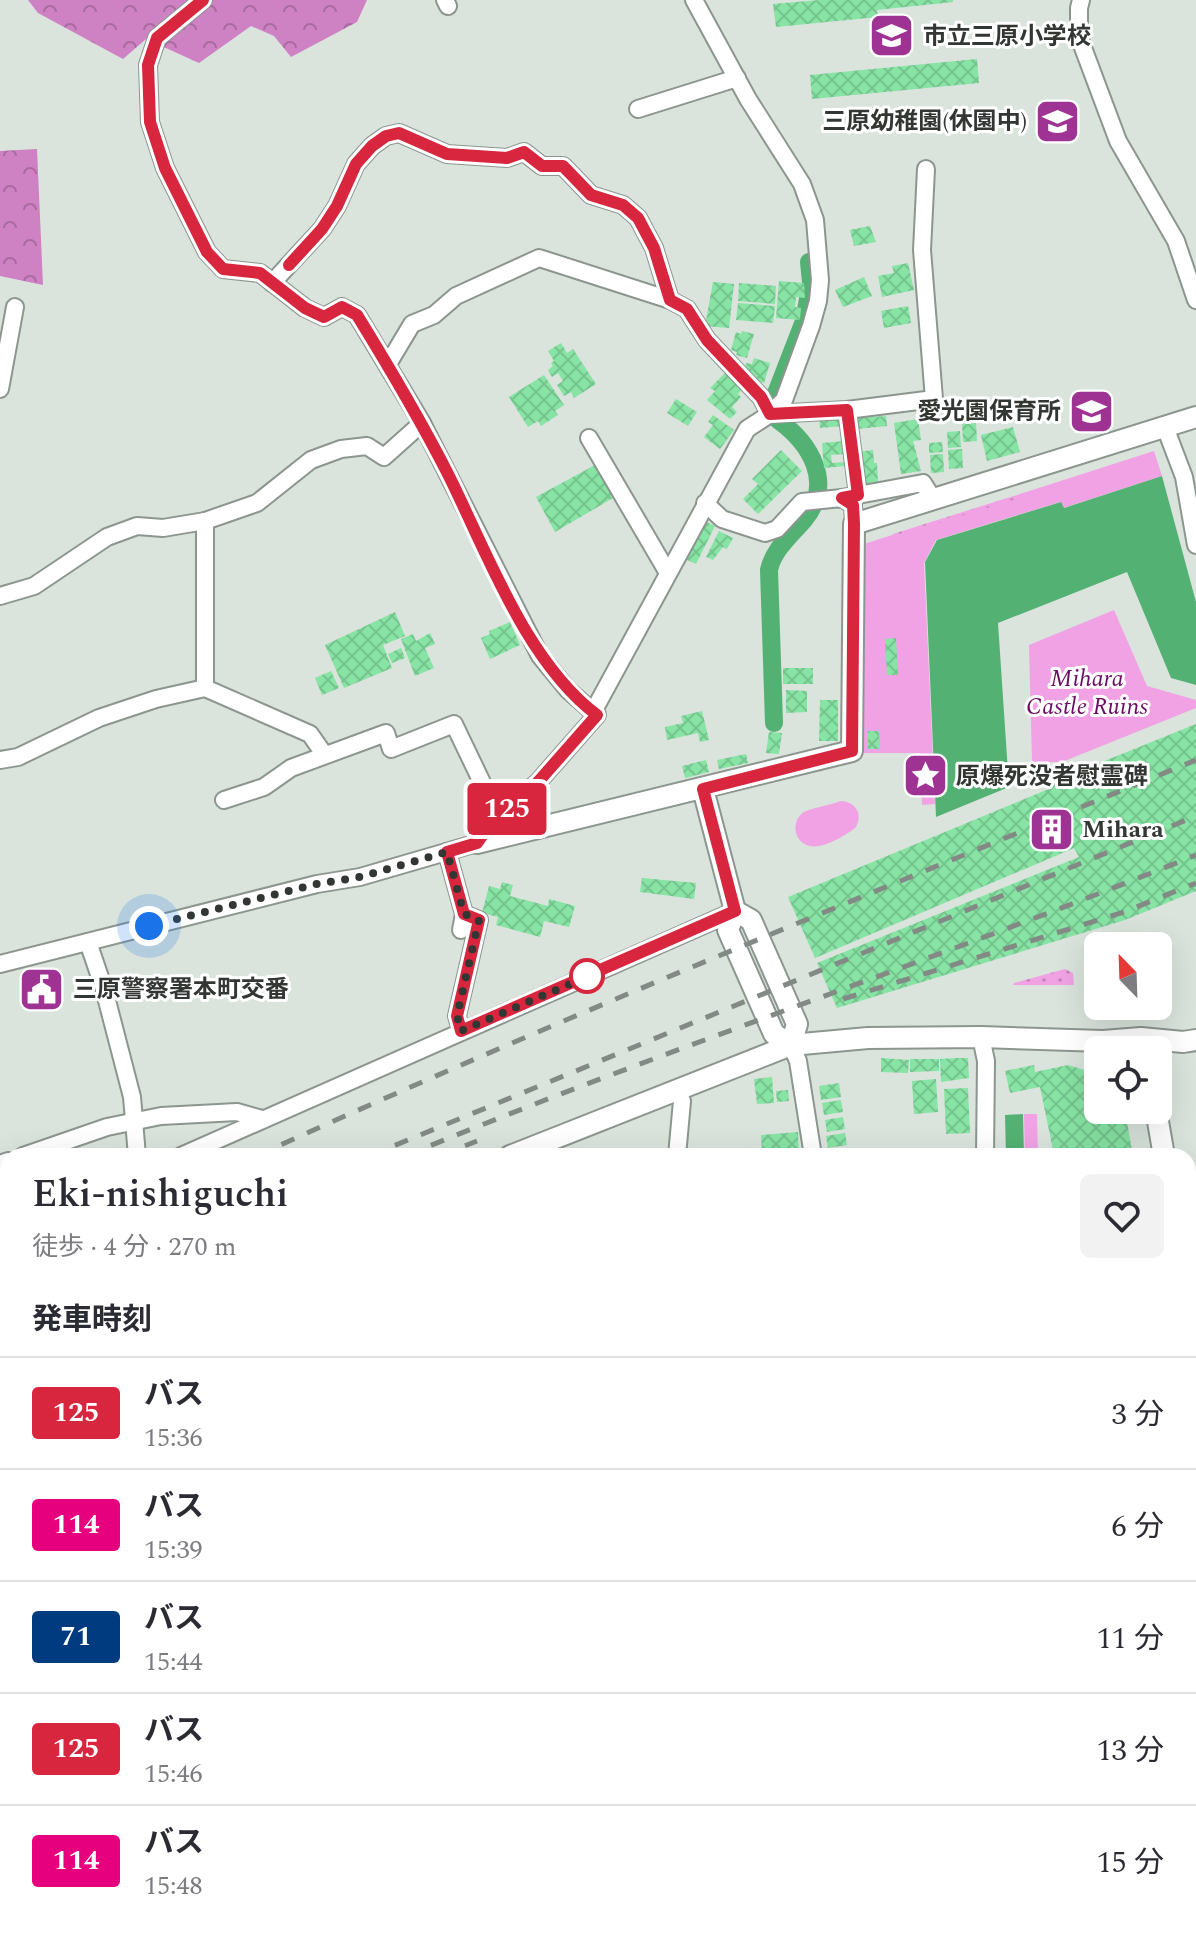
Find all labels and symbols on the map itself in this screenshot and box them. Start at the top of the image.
school or university icon: 市立三原小学校 [868,12,916,60]
place label: 市立三原小学校 [923,19,1091,55]
school or university icon: 三原幼稚園(休園中) [1034,97,1082,145]
place label: 三原幼稚園(休園中) [822,104,1027,140]
school or university icon: 愛光園保育所 [1068,387,1116,435]
place label: 愛光園保育所 [917,394,1061,430]
park label: Mihara Castle Ruins [1026,661,1148,725]
place icon: 原爆死没者慰霊碑 [901,752,949,800]
place label: 原爆死没者慰霊碑 [956,759,1148,795]
line badge: 125 [461,783,553,835]
building icon: Mihara [1027,805,1075,853]
place label: Mihara [1082,812,1164,848]
your location [129,906,169,946]
north arrow [1084,932,1172,1020]
unlabelled marker [570,959,604,993]
public building icon: 三原警察署本町交番 [18,965,66,1013]
place label: 三原警察署本町交番 [73,972,289,1008]

